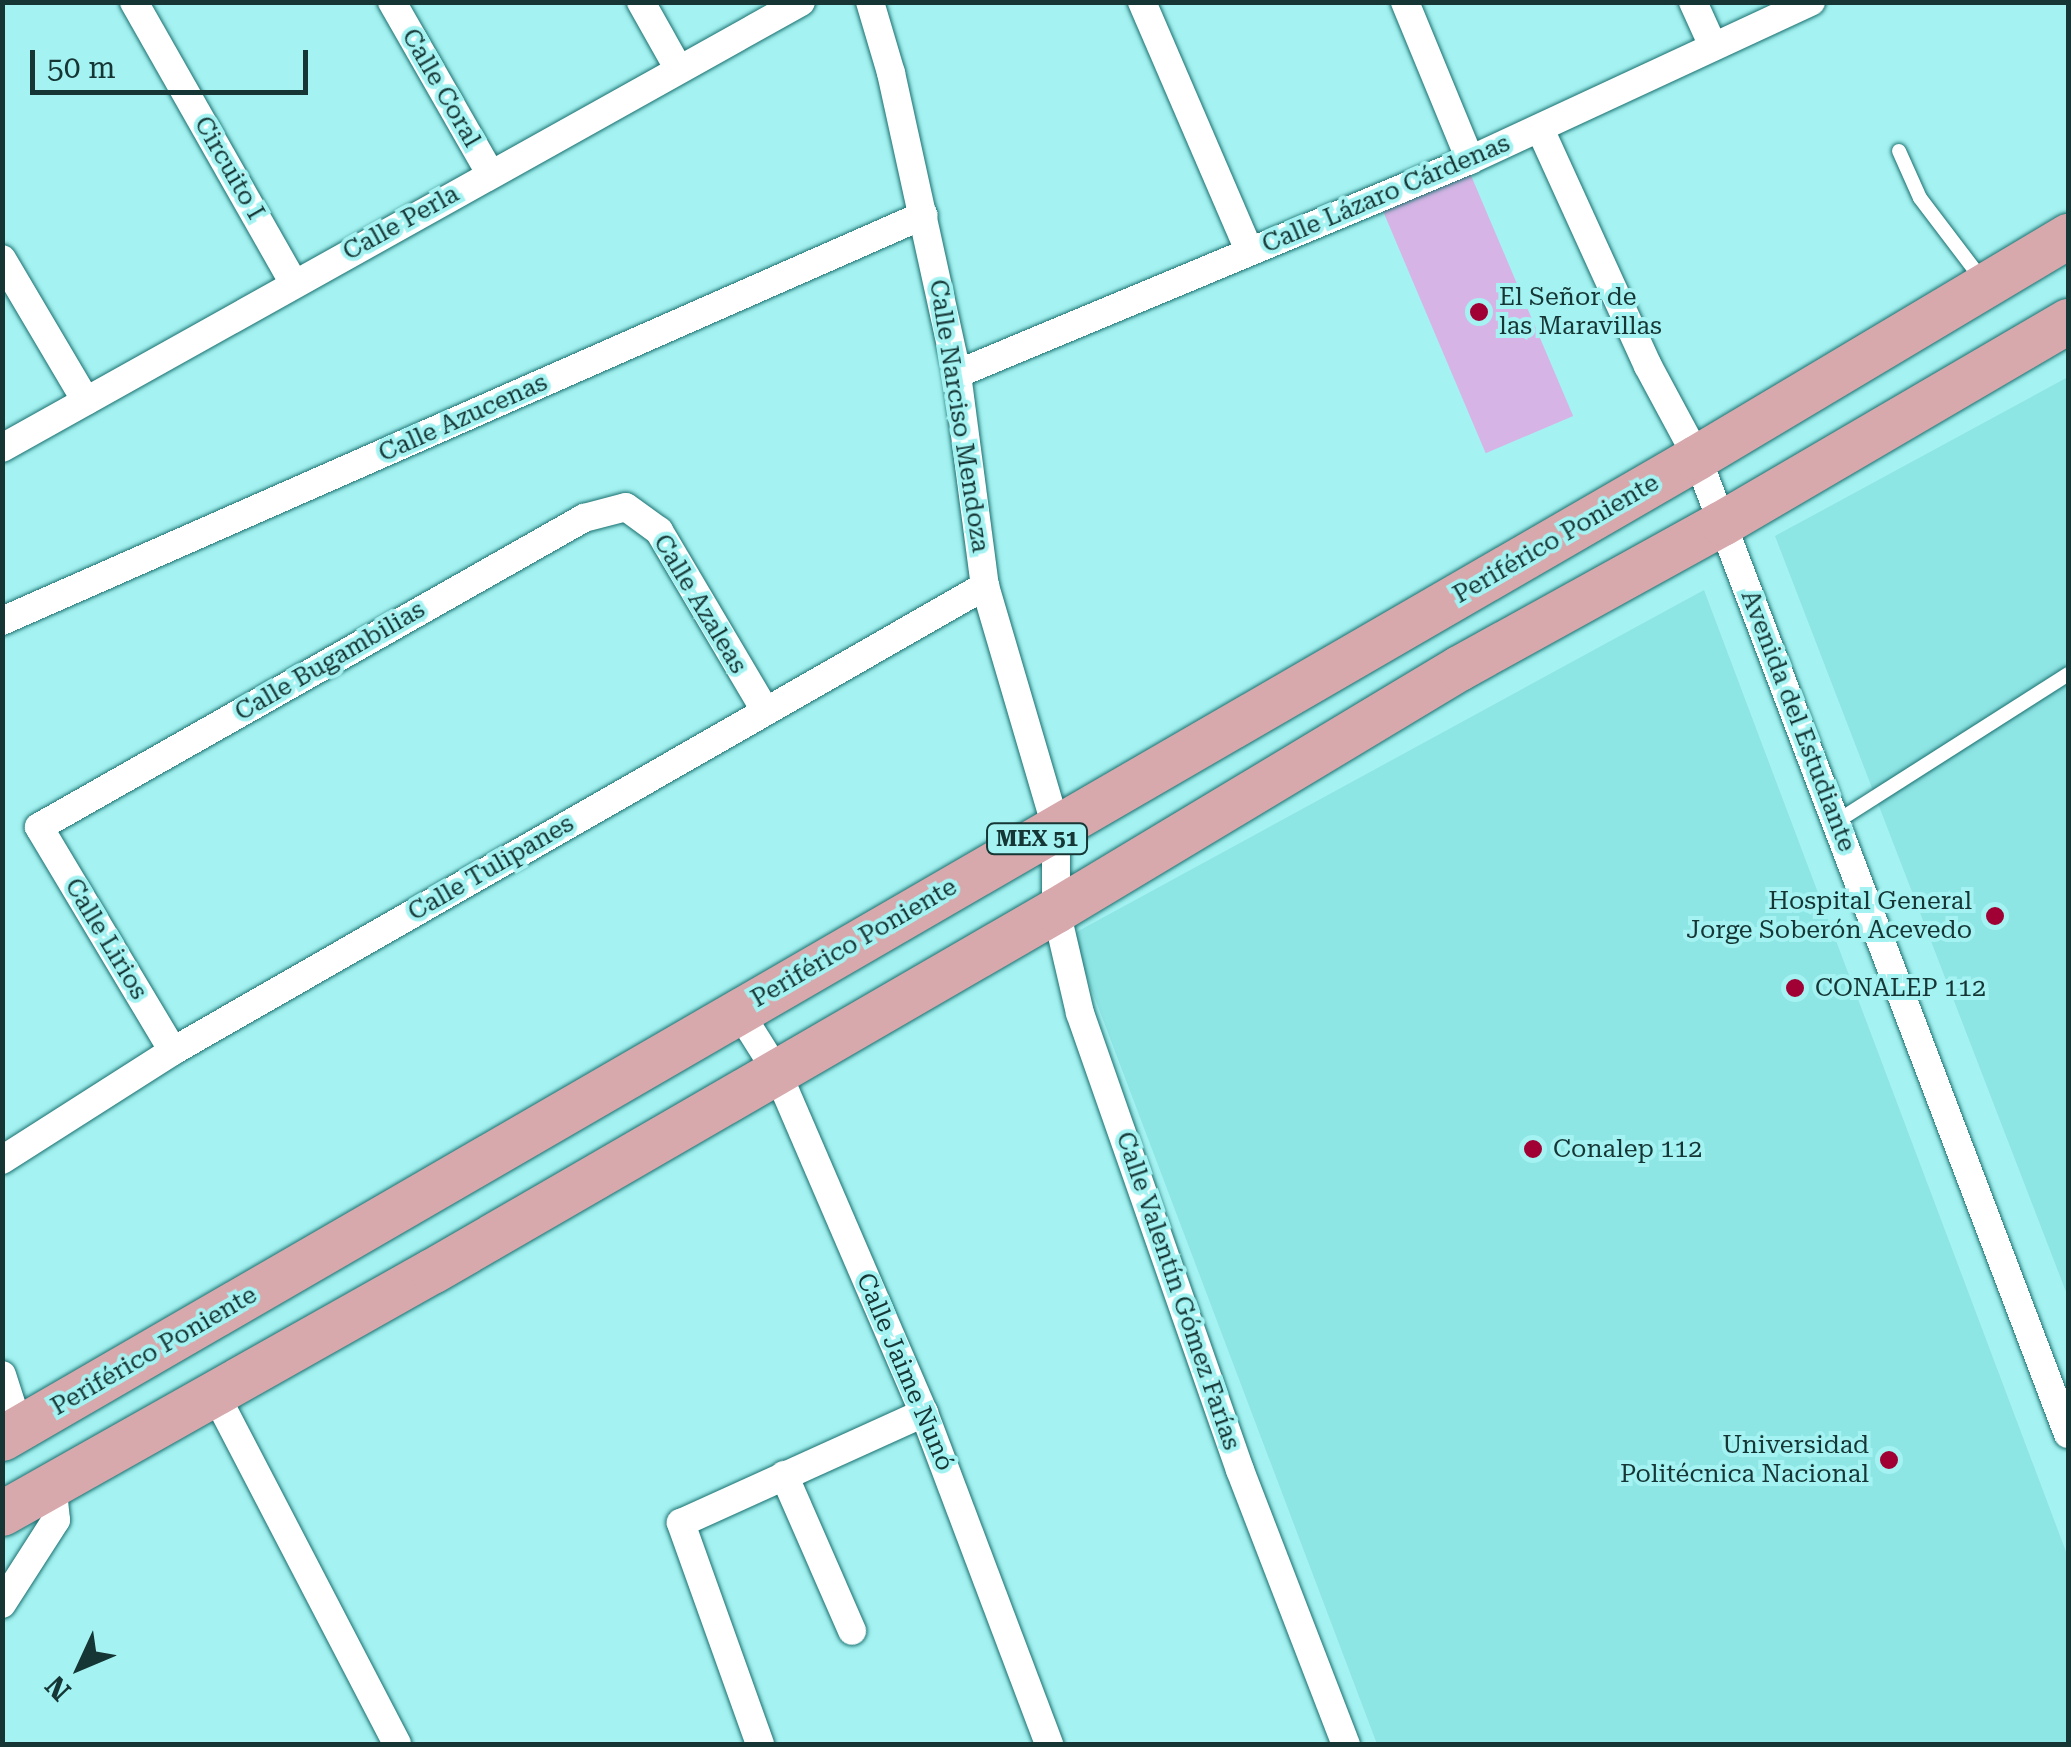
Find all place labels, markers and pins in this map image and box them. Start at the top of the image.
place label: El Señor de las Maravillas [1499,283,1662,342]
marker: El Señor de las Maravillas [1468,301,1490,323]
place label: Hospital General Jorge Soberón Acevedo [1686,887,1972,946]
marker: Hospital General Jorge Soberón Acevedo [1982,903,2008,929]
place label: CONALEP 112 [1815,973,1986,1003]
marker: CONALEP 112 [1784,977,1806,999]
place label: Conalep 112 [1553,1134,1702,1164]
marker: Conalep 112 [1522,1138,1544,1160]
place label: Universidad Politécnica Nacional [1620,1431,1869,1490]
marker: Universidad Politécnica Nacional [1878,1449,1900,1471]

